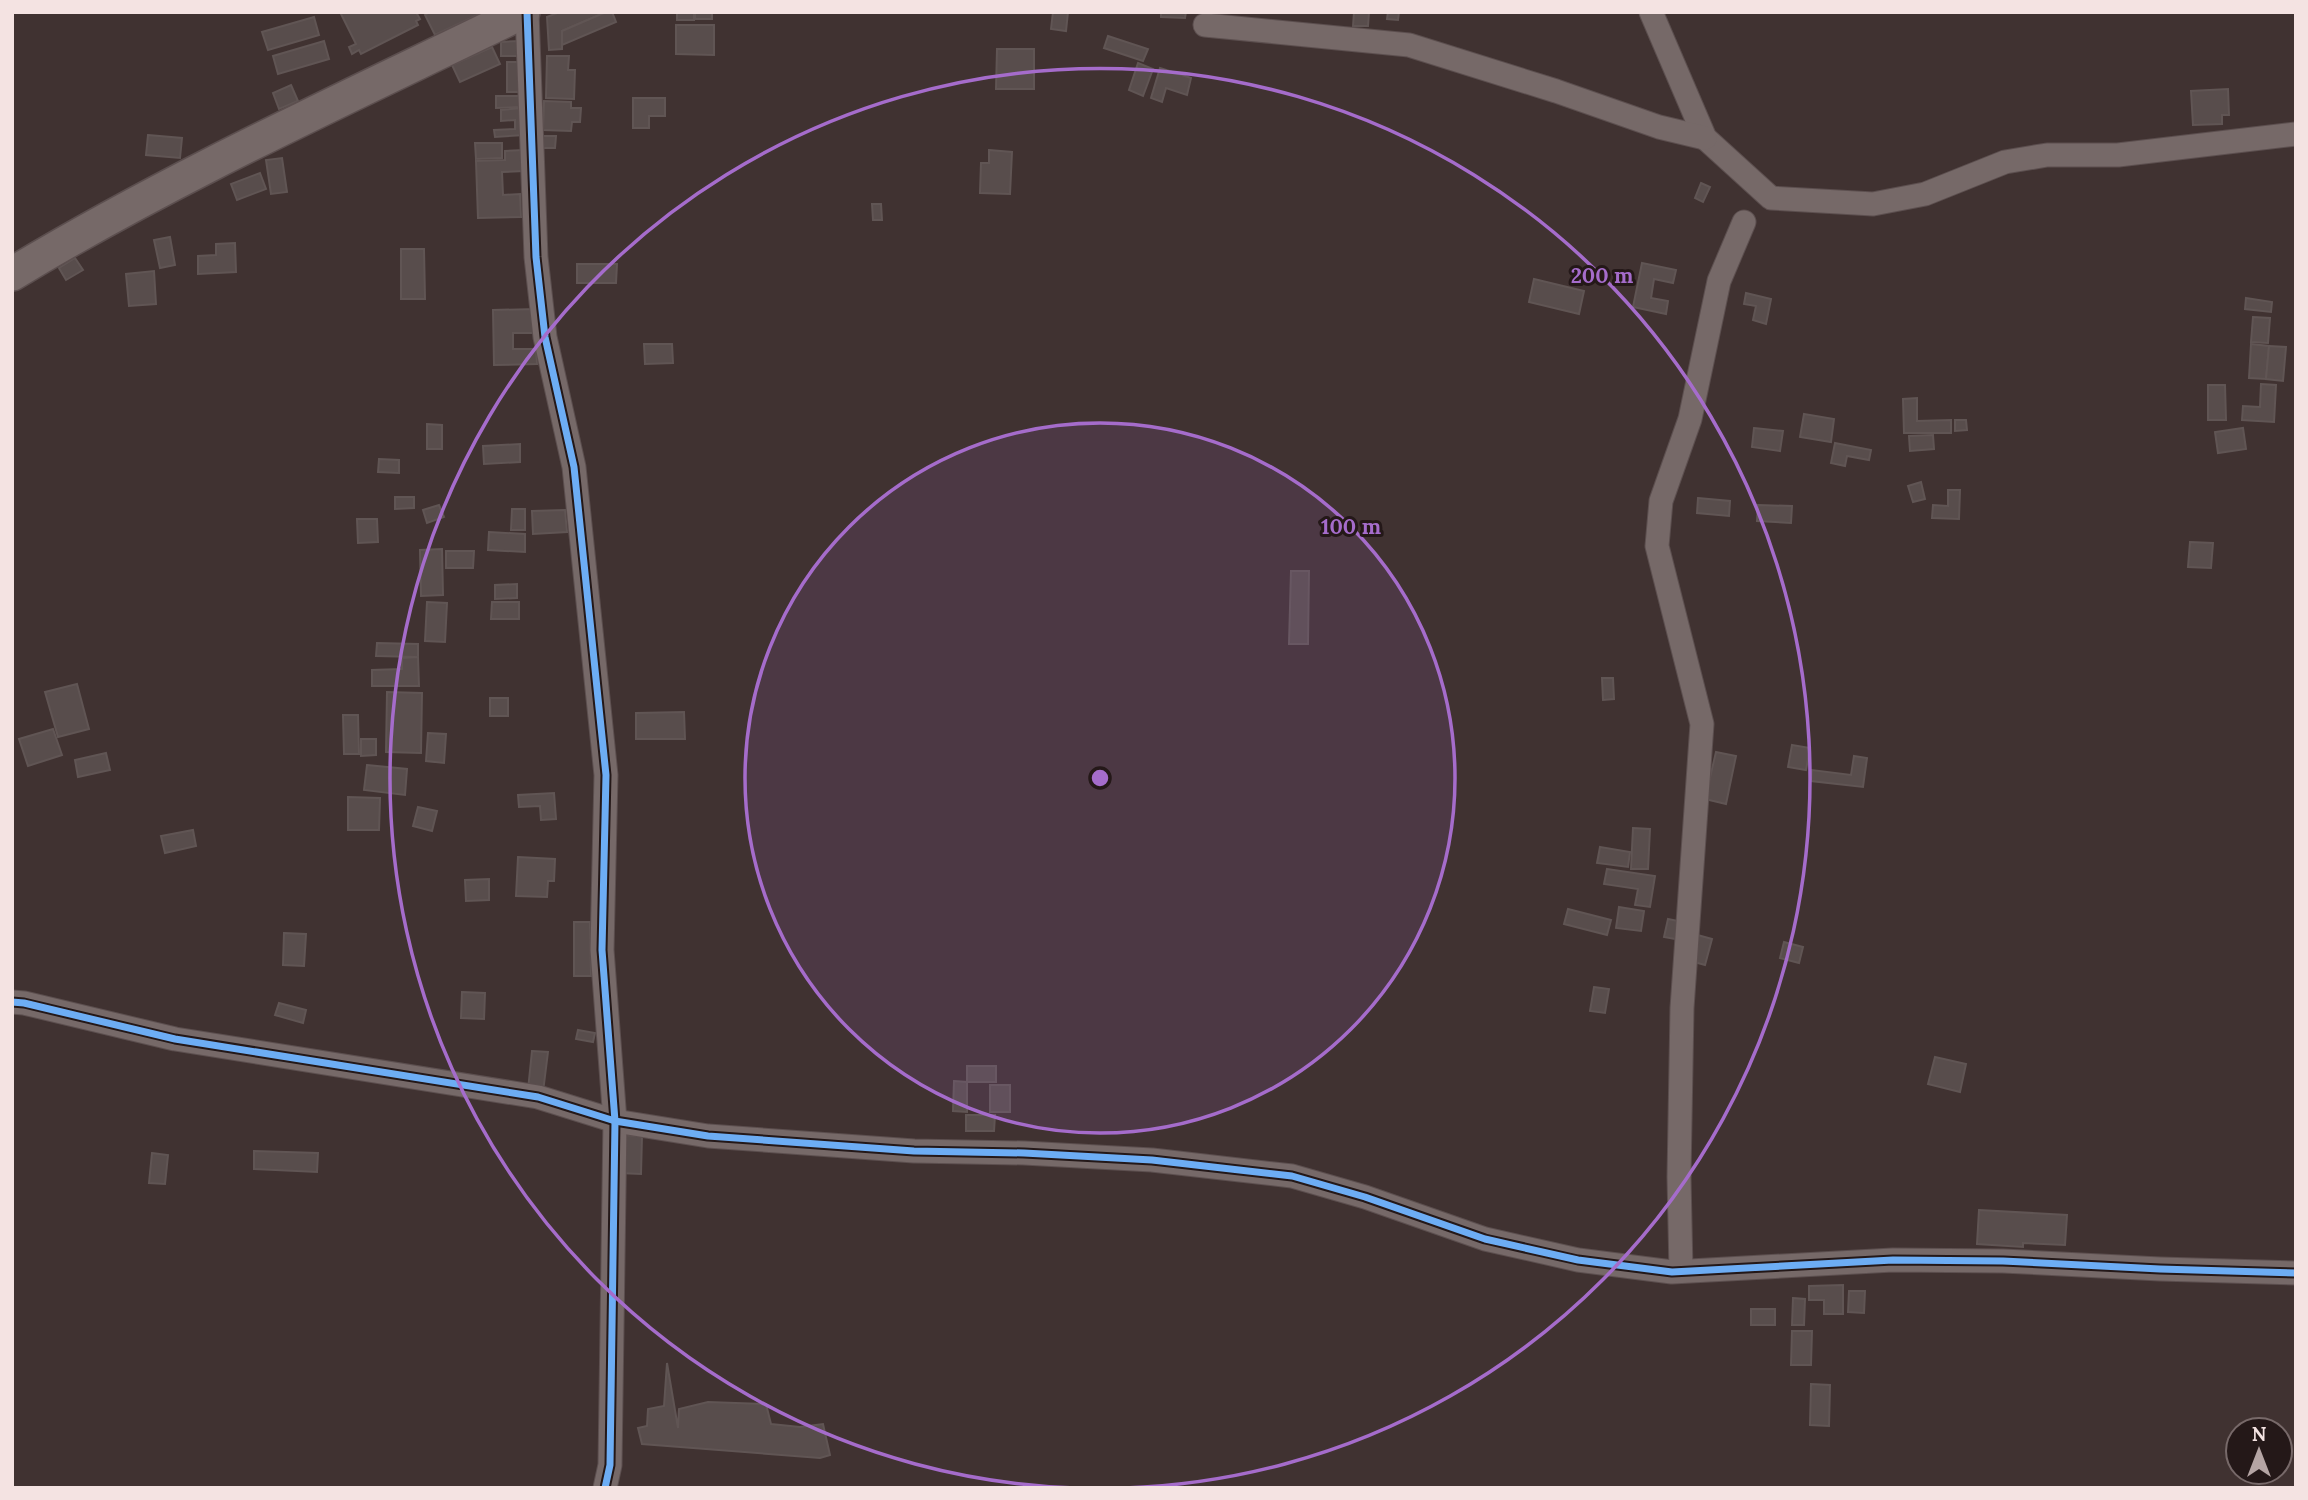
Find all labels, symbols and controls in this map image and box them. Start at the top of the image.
text: 200 m [1571,262,1633,289]
text: 100 m [1321,513,1381,540]
centre of rings [1088,766,1112,790]
north arrow [2224,1416,2294,1486]
text: N [2252,1422,2267,1446]

